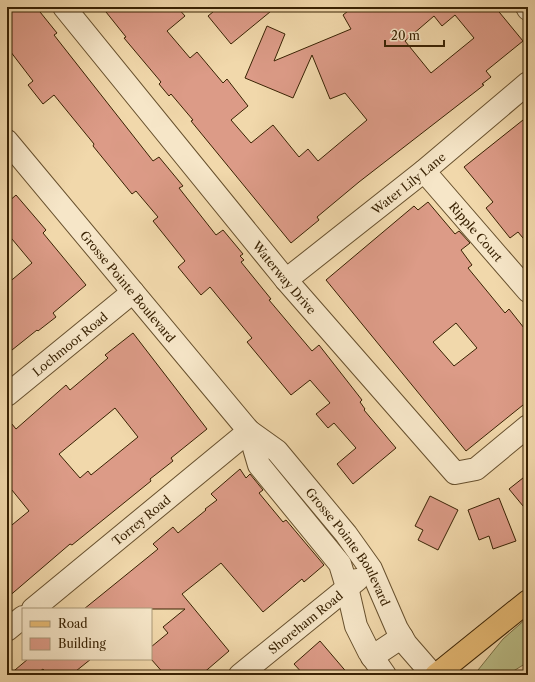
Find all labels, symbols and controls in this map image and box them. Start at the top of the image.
scale bar [385,22,444,48]
text: 20 m [391,28,420,43]
street label: Water Lily Lane [368,149,448,218]
street label: Ripple Court [446,199,507,265]
street label: Grosse Pointe Boulevard [77,227,179,345]
street label: Waterway Drive [249,237,320,317]
street label: Lochmoor Road [29,308,111,379]
street label: Grosse Pointe Boulevard [303,484,394,609]
street label: Torrey Road [109,491,174,548]
street label: Shoreham Road [265,587,346,657]
legend [22,608,152,660]
text: Road [58,616,88,631]
text: Building [58,636,106,651]

